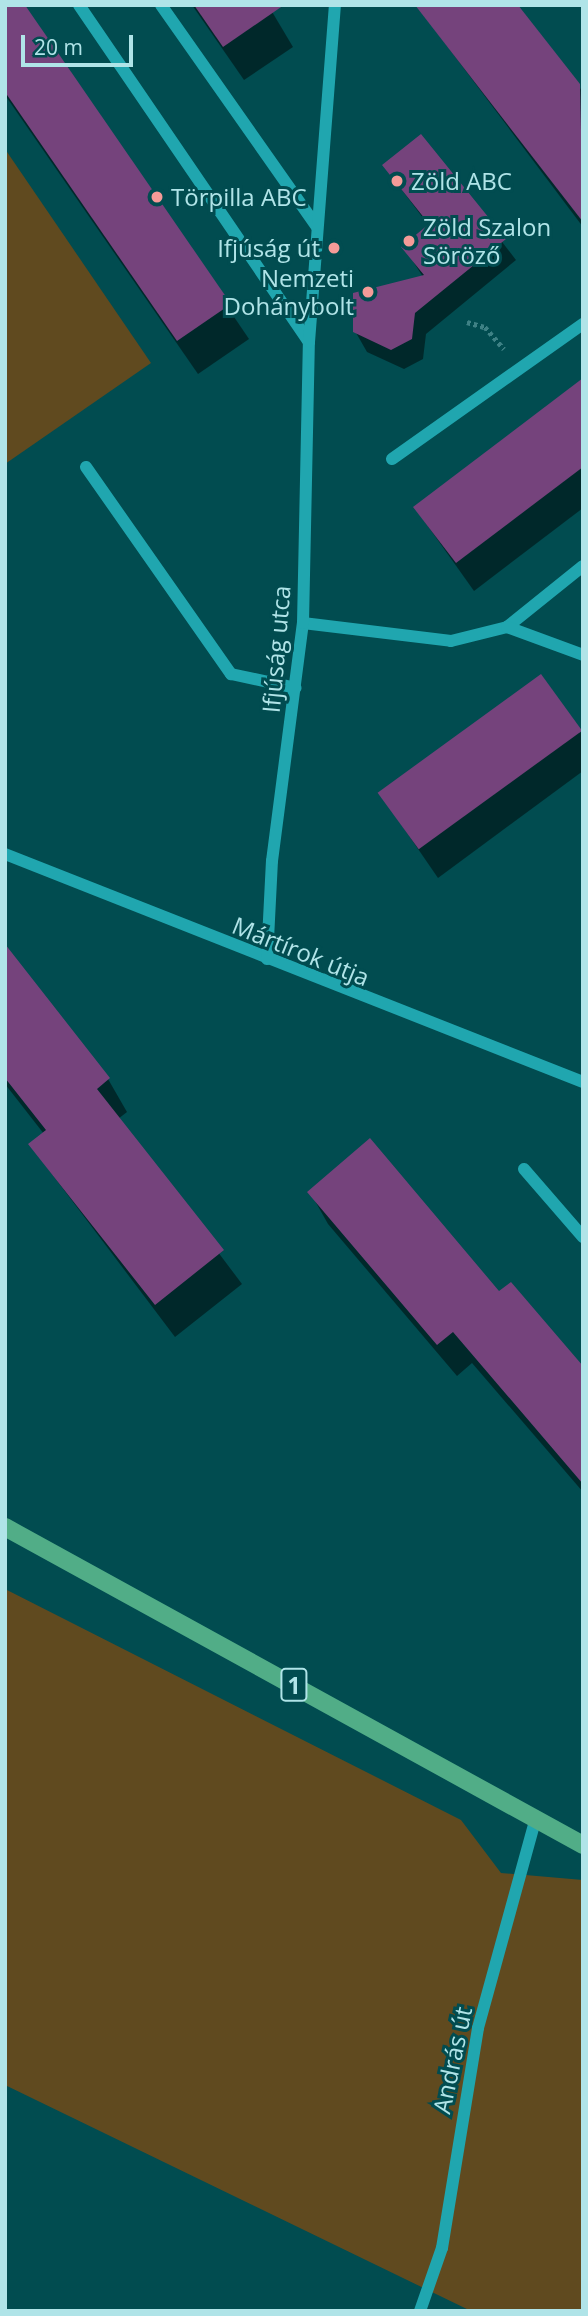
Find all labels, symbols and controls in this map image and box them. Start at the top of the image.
scale bar [24,21,136,65]
text: 20 m [34,33,83,61]
place label: Zöld ABC [411,167,512,195]
marker: Zöld ABC [389,173,405,189]
place label: Törpilla ABC [171,183,307,211]
marker: Törpilla ABC [149,189,165,205]
place label: Zöld Szalon Söröző [423,213,551,269]
marker: Zöld Szalon Söröző [401,233,417,249]
place label: Ifjúság út [217,234,320,262]
marker: Ifjúság út [326,240,342,256]
place label: Nemzeti Dohánybolt [224,264,354,320]
marker: Nemzeti Dohánybolt [360,284,376,300]
street label: Ifjúság utca [256,584,296,714]
street label: Mártírok útja [228,910,374,992]
road number: 1 [280,1666,308,1704]
street label: András út [427,2004,477,2116]

